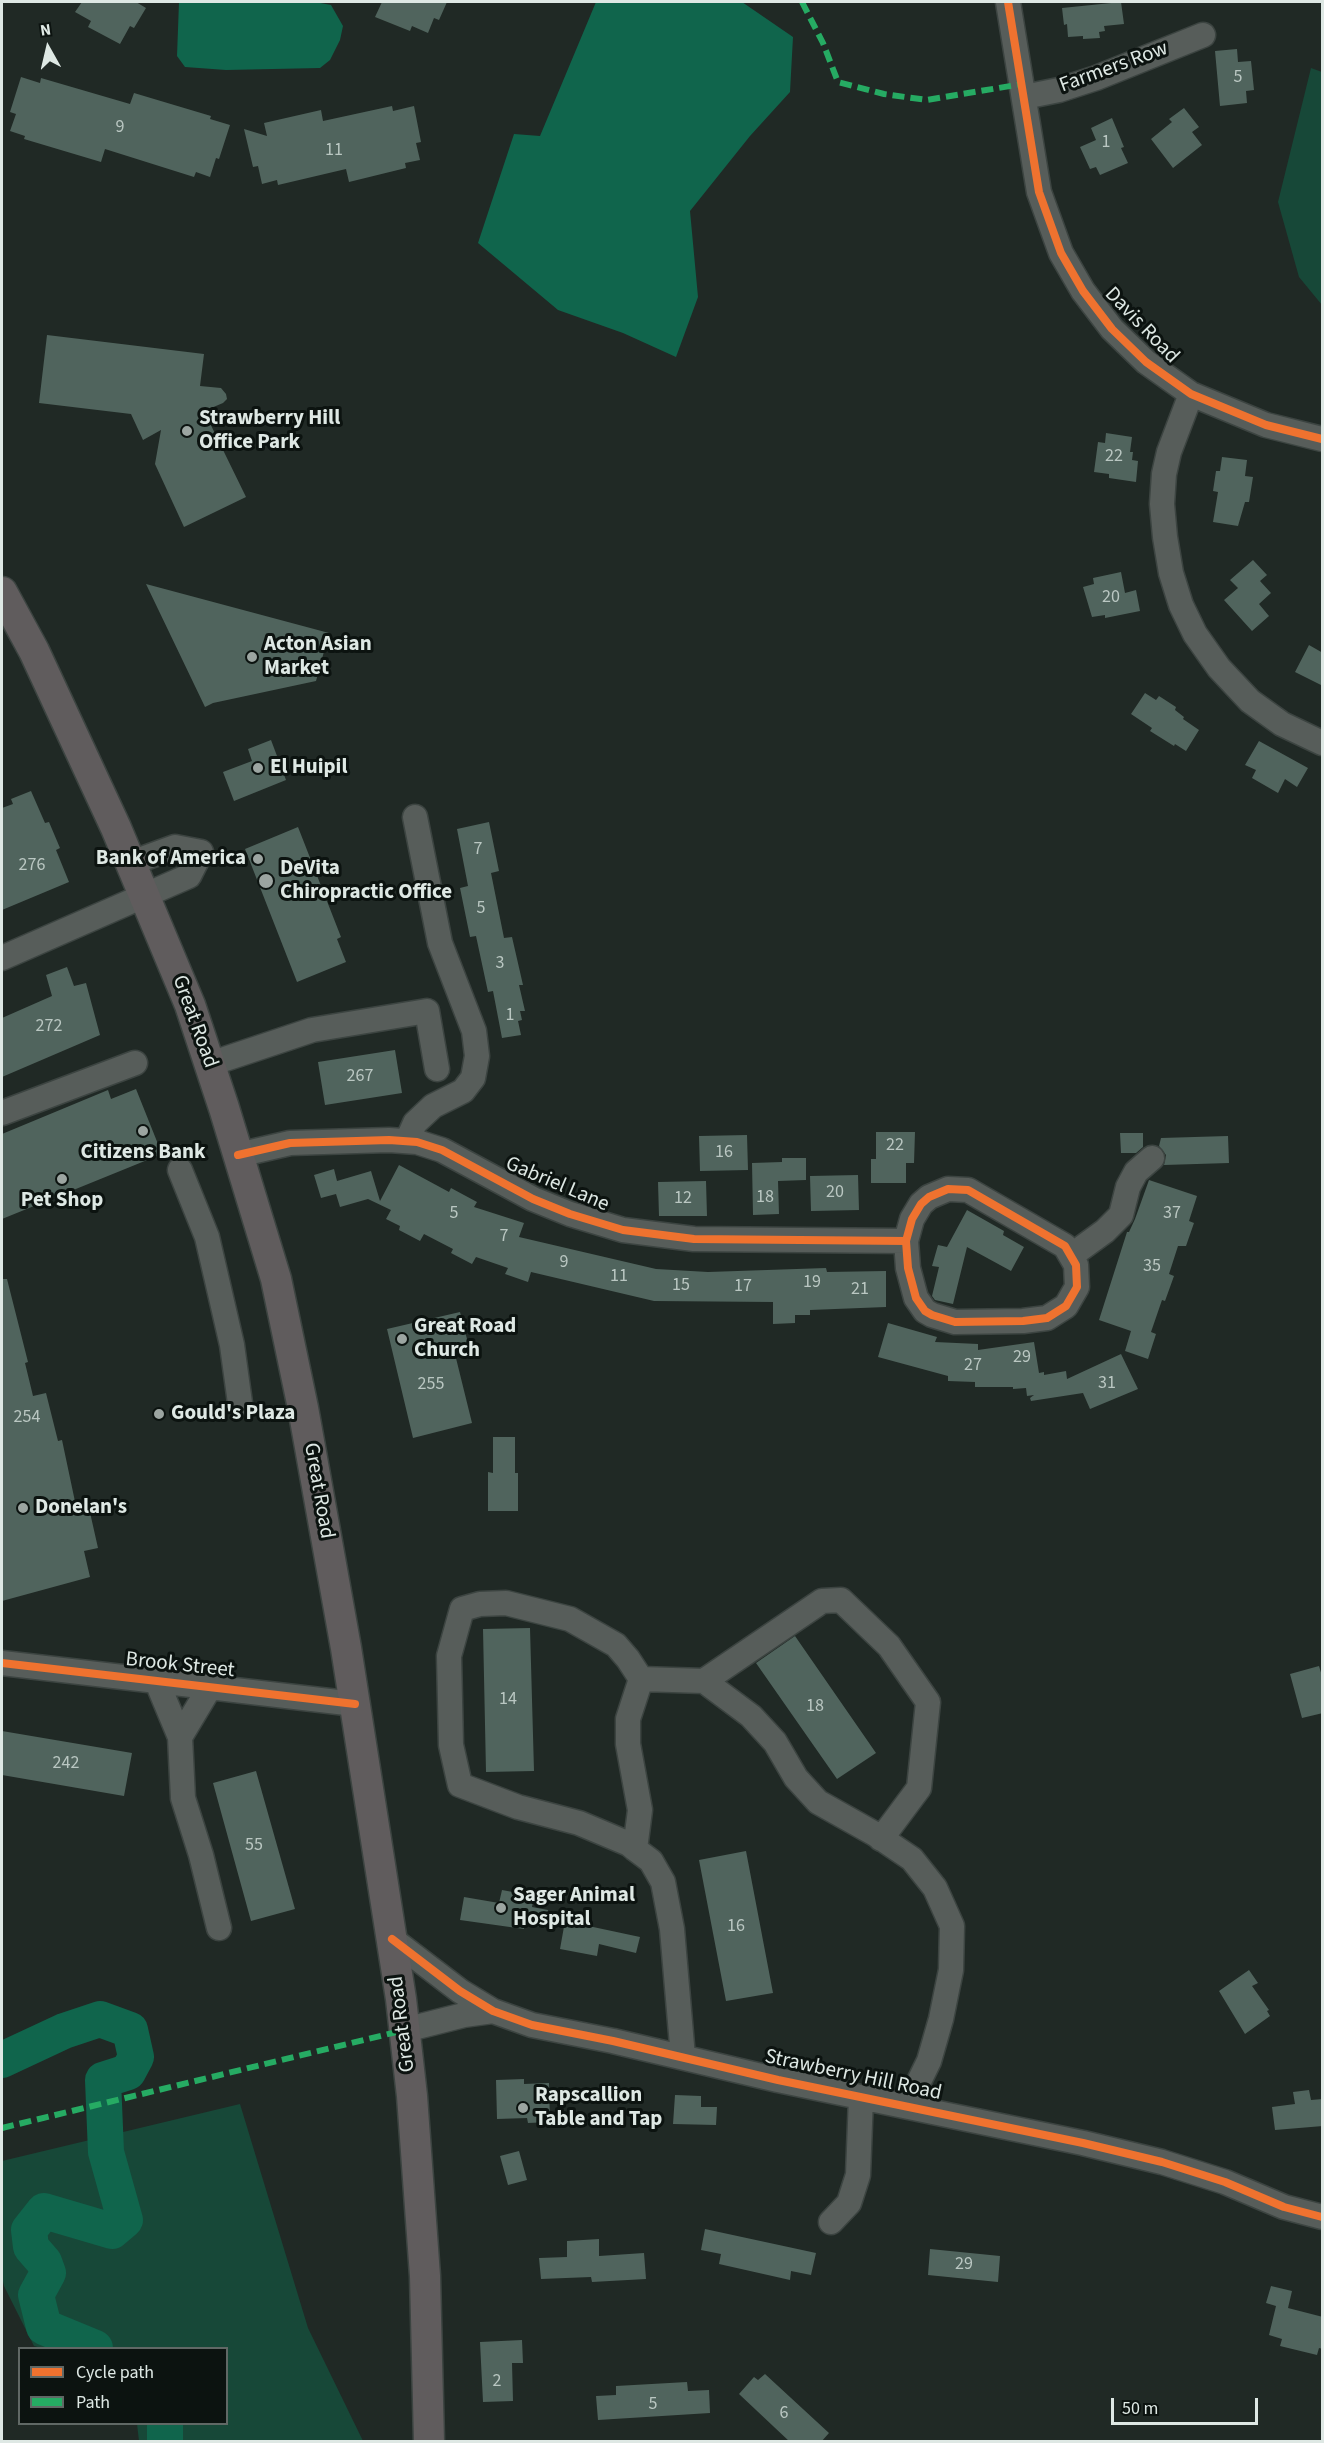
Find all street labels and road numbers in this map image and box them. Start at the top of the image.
street label: Farmers Row [1056,37,1172,99]
street label: Davis Road [1098,283,1184,369]
street label: Great Road [166,972,222,1072]
street label: Gabriel Lane [501,1152,613,1218]
street label: Great Road [297,1441,339,1541]
street label: Brook Street [124,1648,236,1684]
street label: Great Road [385,1974,421,2074]
street label: Strawberry Hill Road [762,2045,944,2107]

